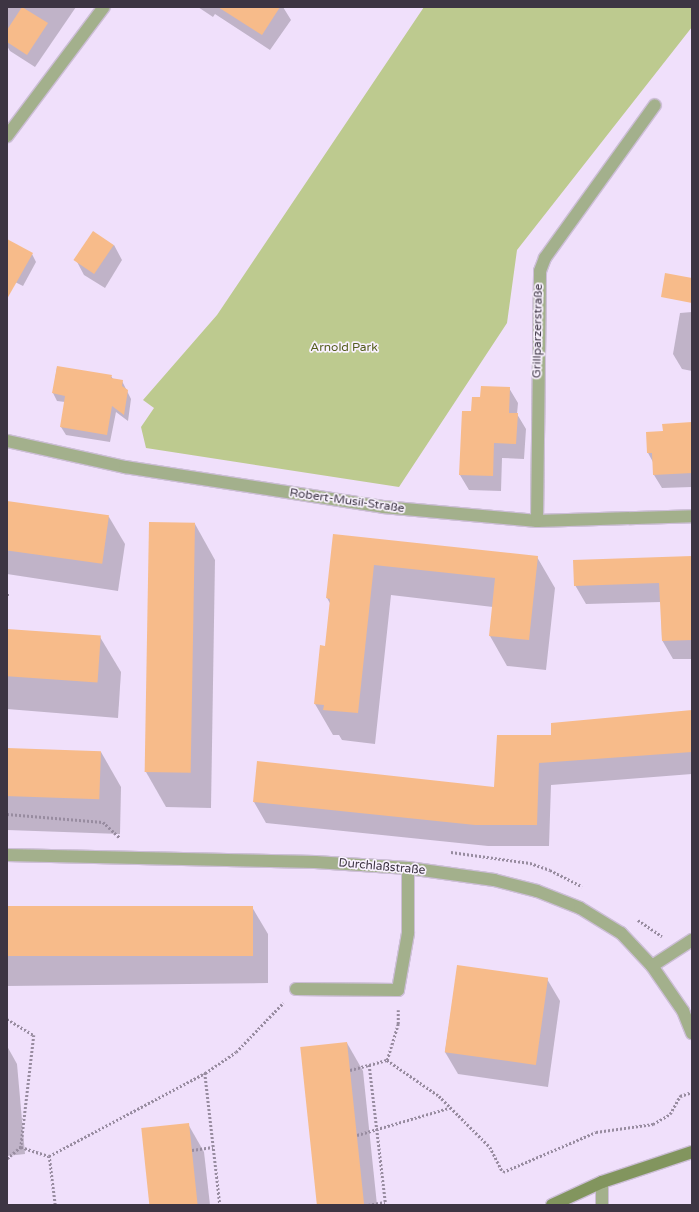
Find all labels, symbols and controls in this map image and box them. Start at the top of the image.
street label: Grillparzerstraße [530,284,546,378]
park label: Arnold Park [310,341,378,355]
street label: Robert-Musil-Straße [289,486,405,516]
street label: Durchlaßstraße [338,856,426,878]

